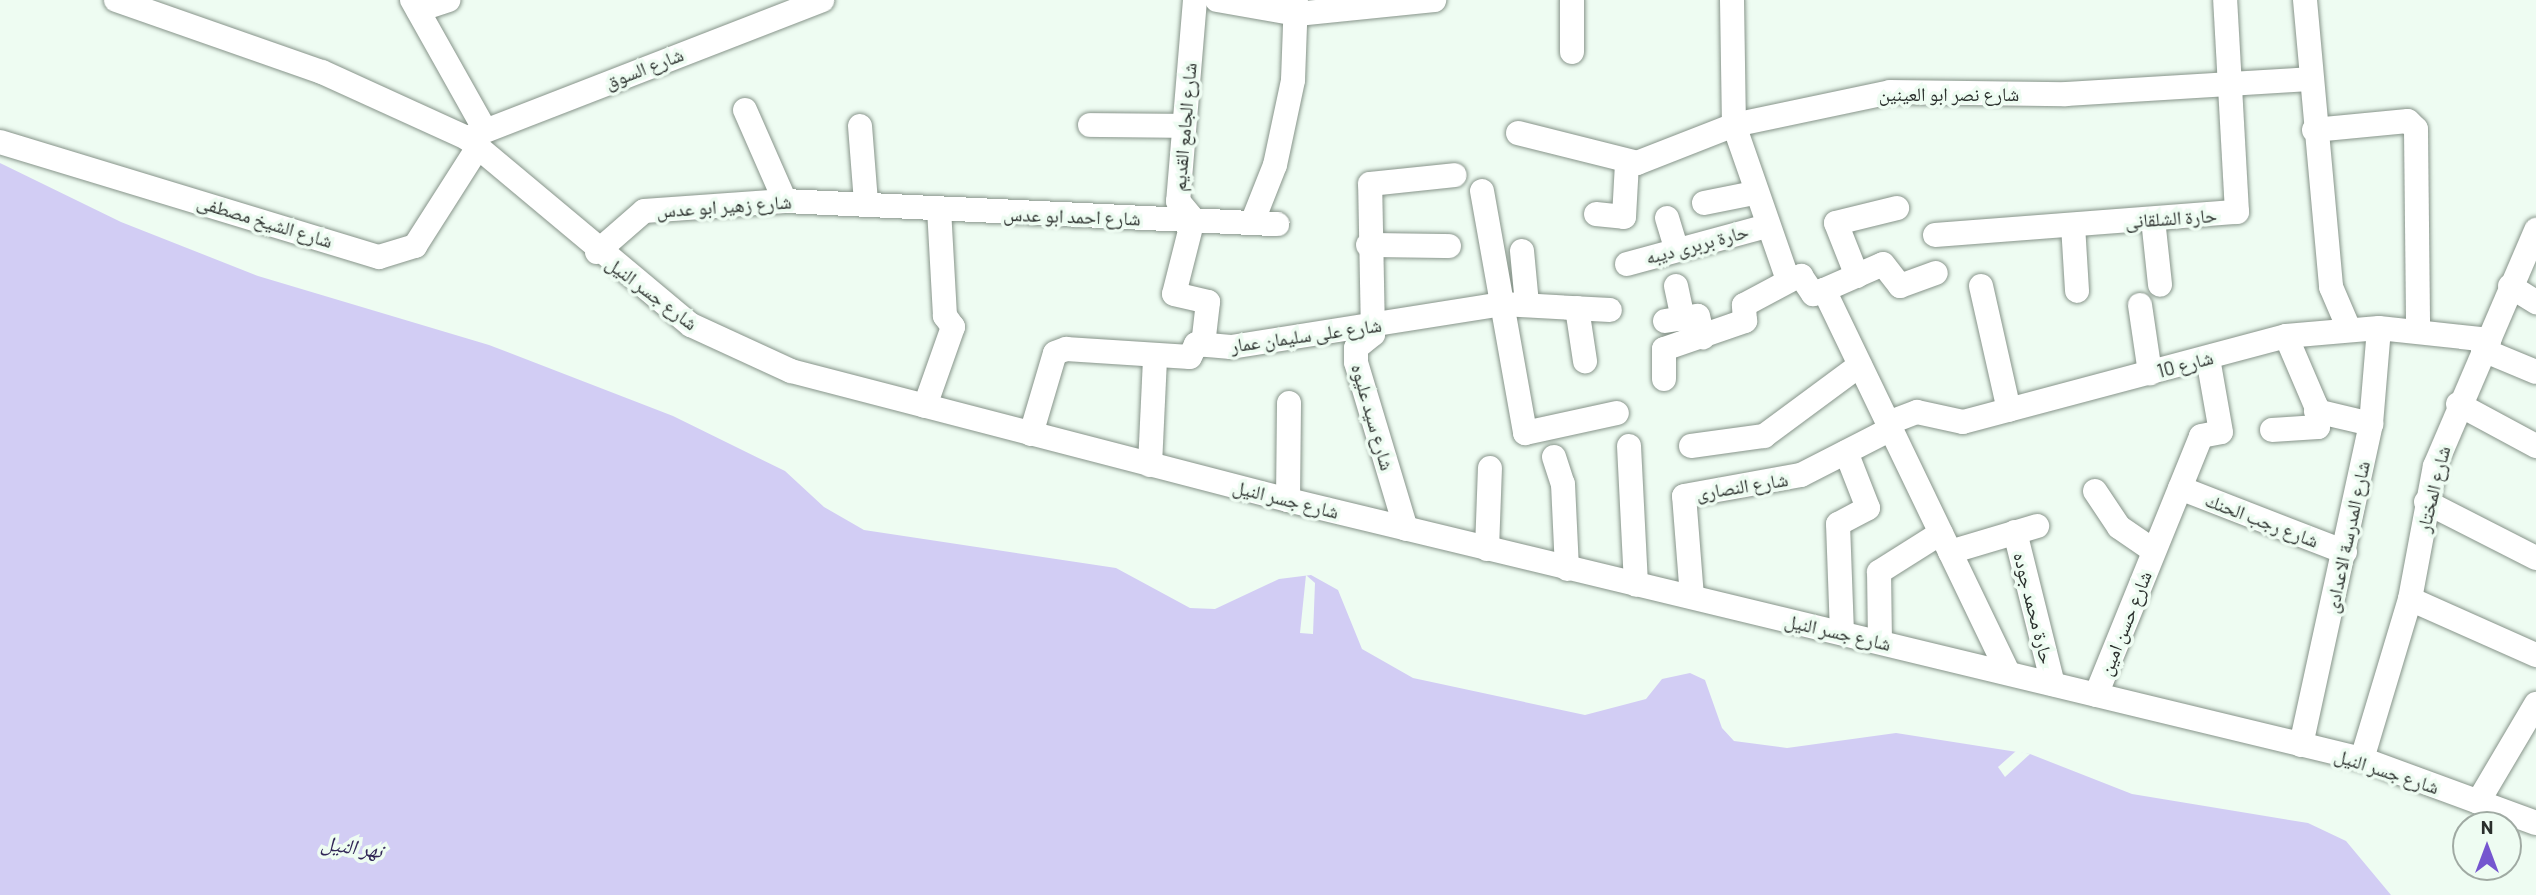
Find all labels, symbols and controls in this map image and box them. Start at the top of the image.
street label: شارع السوق [602,43,686,93]
street label: شارع الجامع القديم [1167,62,1201,192]
street label: شارع نصر ابو العينين [1879,83,2019,105]
street label: شارع الشيخ مصطفى [195,190,335,252]
street label: شارع زهير ابو عدس [656,190,792,222]
street label: شارع احمد ابو عدس [1003,202,1141,230]
street label: حارة الشلقانى [2124,203,2218,233]
street label: حارة بربرى ديبه [1643,219,1751,269]
street label: شارع جسر النيل [602,251,702,335]
street label: شارع على سليمان عمار [1229,313,1383,357]
street label: شارع 10 [2154,346,2216,382]
street label: شارع سيد عليوه [1347,361,1399,473]
street label: شارع المختار [2411,444,2455,534]
street label: شارع المدرسة الاعدادى [2320,459,2374,615]
street label: شارع النصارى [1694,467,1790,505]
street label: شارع جسر النيل [1231,475,1341,523]
street label: شارع رجب الحنك [2202,488,2322,552]
street label: حارة محمد جوده [2009,550,2059,666]
street label: شارع حسن امين [2094,567,2156,679]
street label: شارع جسر النيل [1783,609,1893,655]
street label: شارع جسر النيل [2332,743,2442,799]
north arrow [2452,811,2522,881]
text: N [2481,815,2493,838]
water label: نهر النيل [320,829,384,863]

